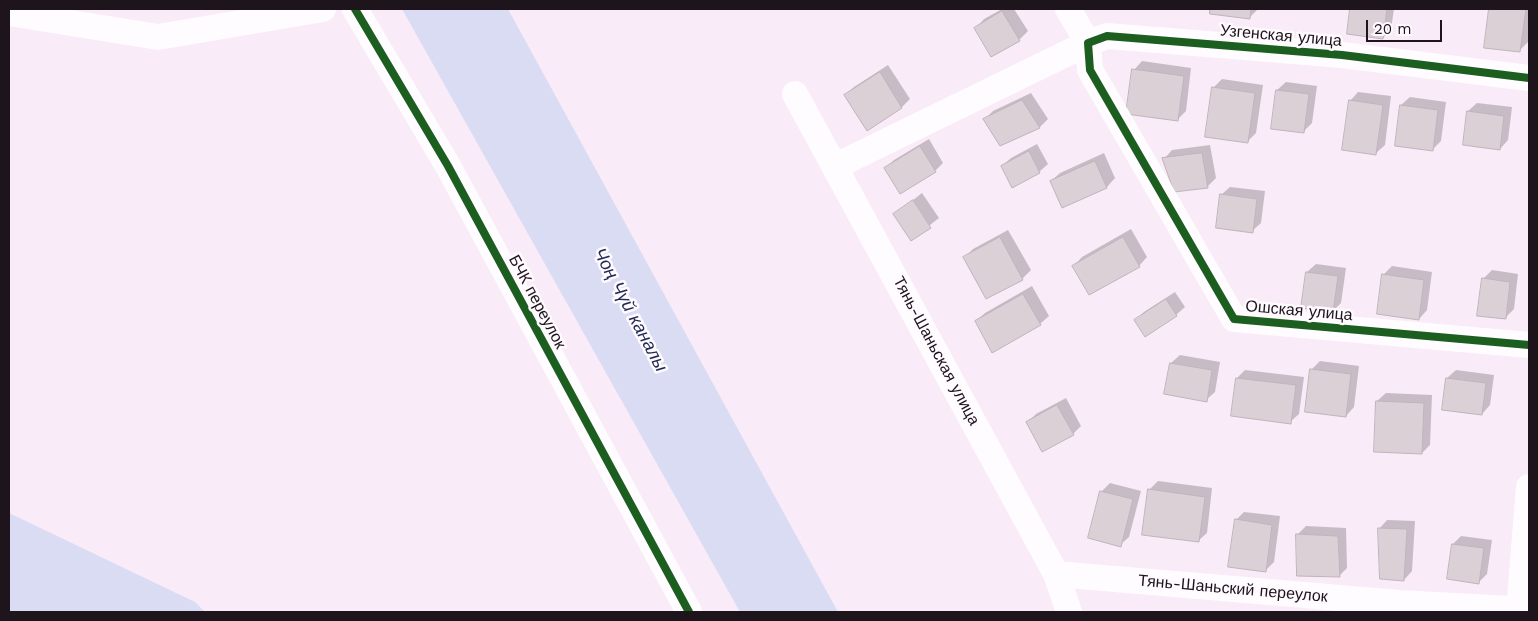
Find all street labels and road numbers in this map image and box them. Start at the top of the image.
street label: Узгенская улица [1219,21,1343,51]
street label: БЧК переулок [504,252,570,352]
street label: Тянь-Шаньская улица [889,273,983,429]
street label: Ошская улица [1245,297,1353,325]
street label: Тянь-Шаньский переулок [1137,571,1329,607]

